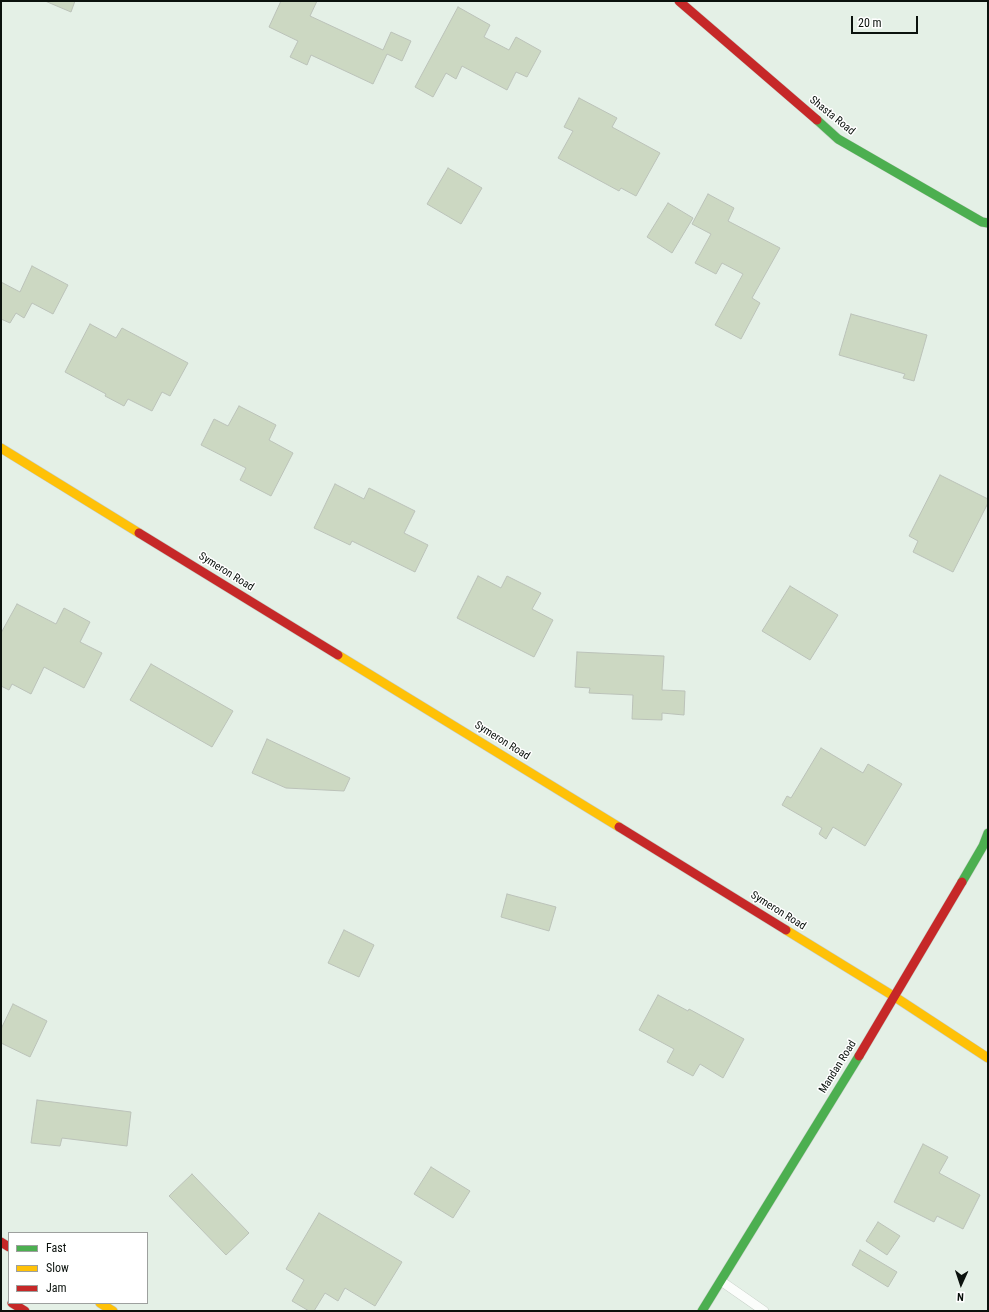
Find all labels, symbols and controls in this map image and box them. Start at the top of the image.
scale bar [853,8,920,34]
text: 20 m [858,16,882,30]
street label: Shasta Road [807,94,857,138]
street label: Symeron Road [196,550,256,594]
street label: Symeron Road [472,719,532,763]
street label: Symeron Road [748,889,808,933]
street label: Mandan Road [817,1038,859,1096]
legend [8,1232,148,1304]
text: Fast [46,1241,66,1255]
text: Slow [46,1261,69,1275]
north arrow [941,1264,981,1304]
text: Jam [46,1281,67,1295]
text: N [957,1290,964,1303]

